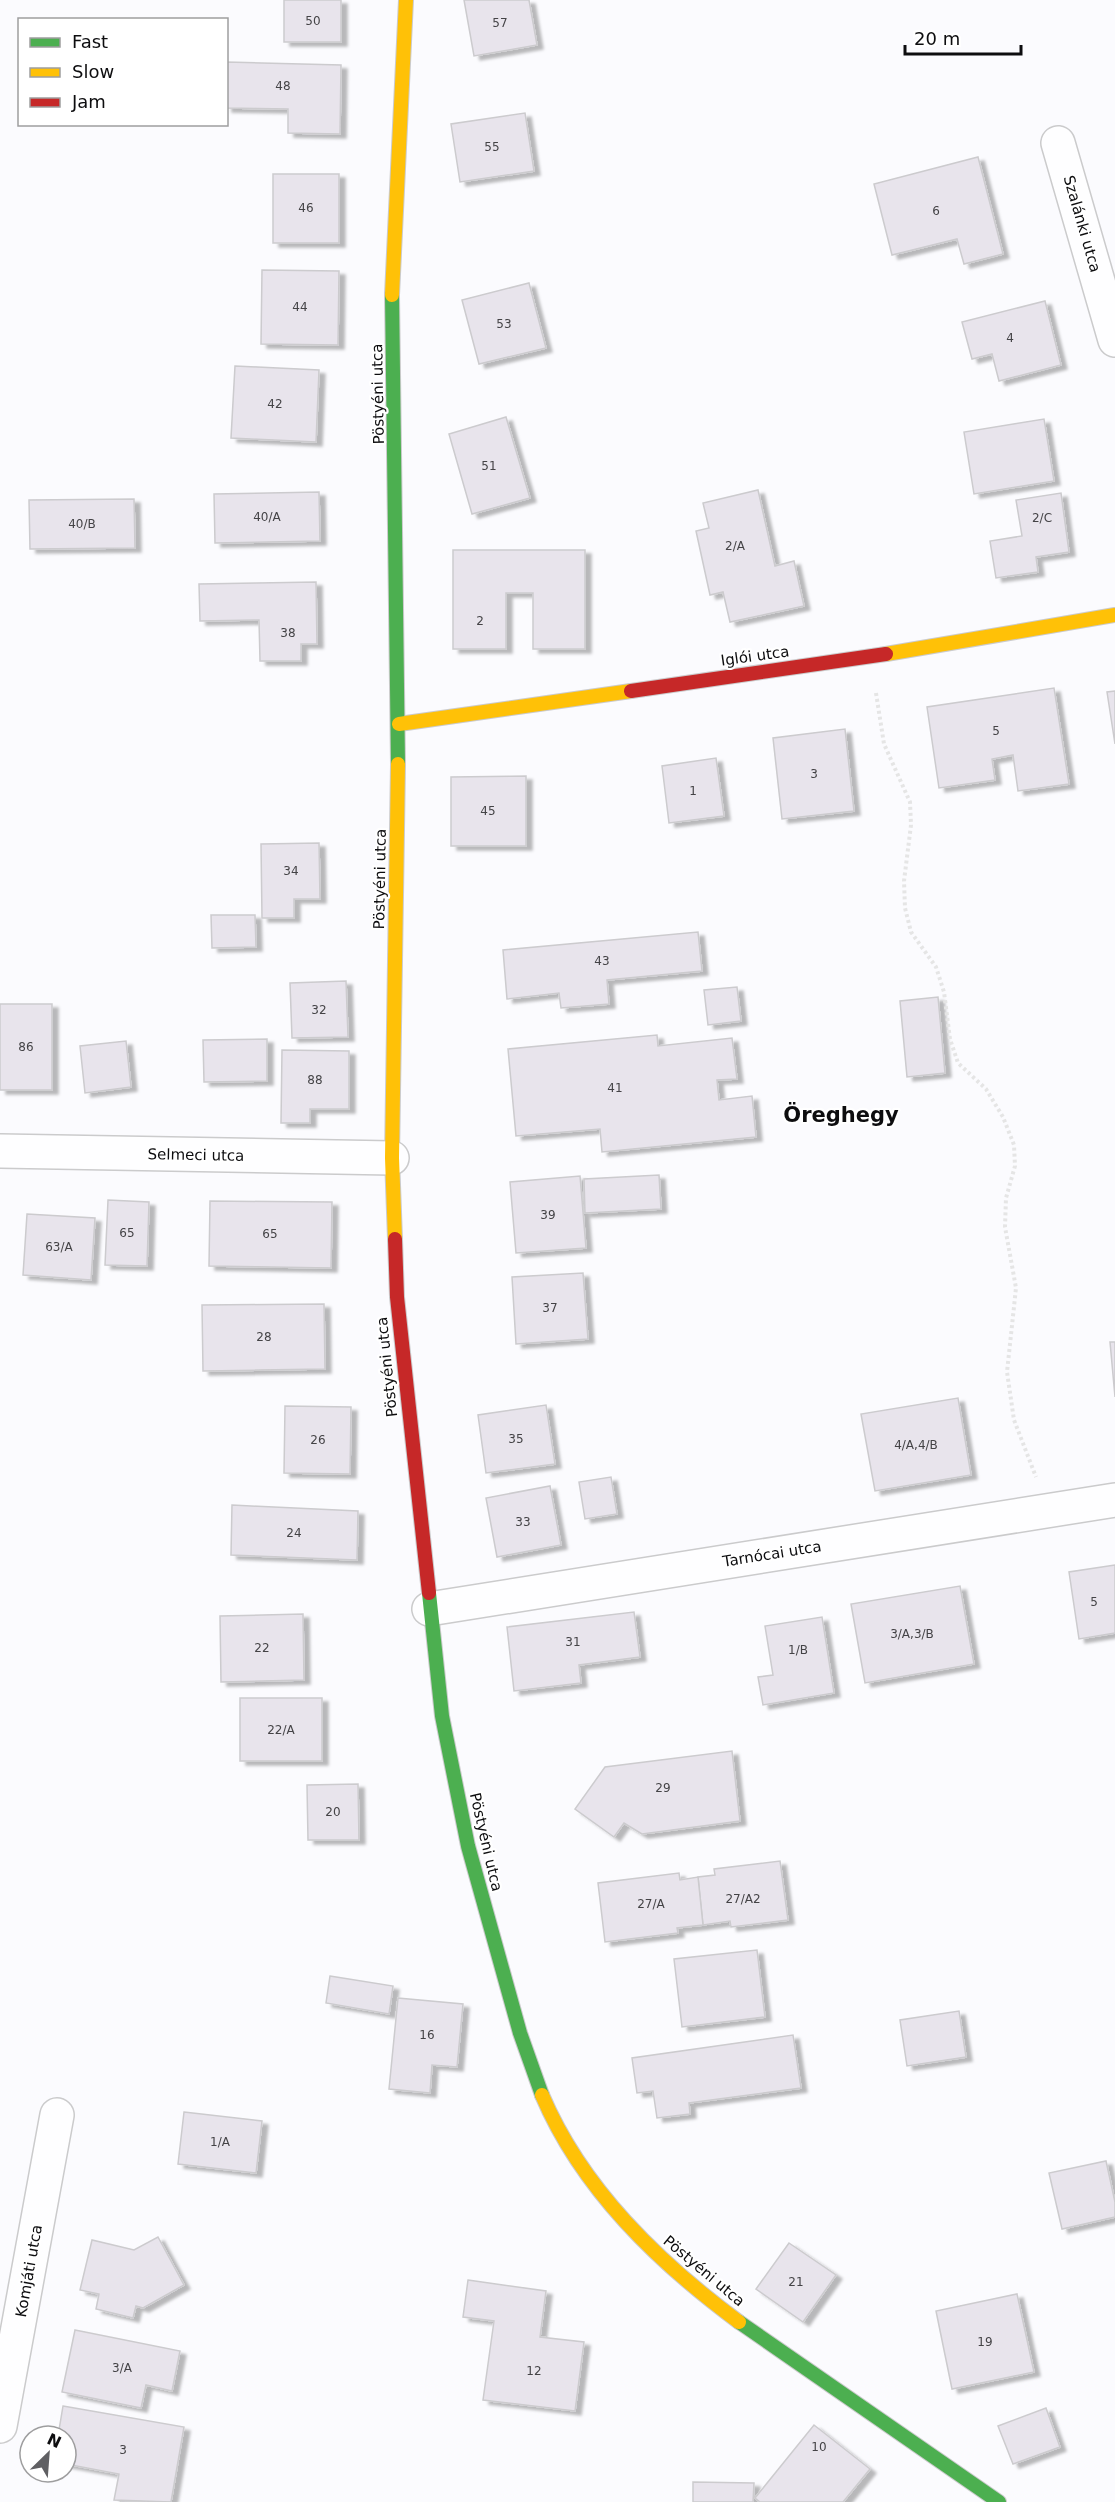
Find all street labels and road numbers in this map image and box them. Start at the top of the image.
street label: Szalánki utca [1060,174,1104,274]
street label: Pöstyéni utca [368,343,388,445]
street label: Iglói utca [720,642,790,670]
street label: Pöstyéni utca [370,828,390,930]
street label: Selmeci utca [147,1145,245,1165]
street label: Pöstyéni utca [373,1316,401,1418]
street label: Tarnócai utca [720,1537,823,1571]
street label: Pöstyéni utca [466,1791,506,1893]
street label: Komjáti utca [12,2223,46,2319]
street label: Pöstyéni utca [660,2232,748,2310]

